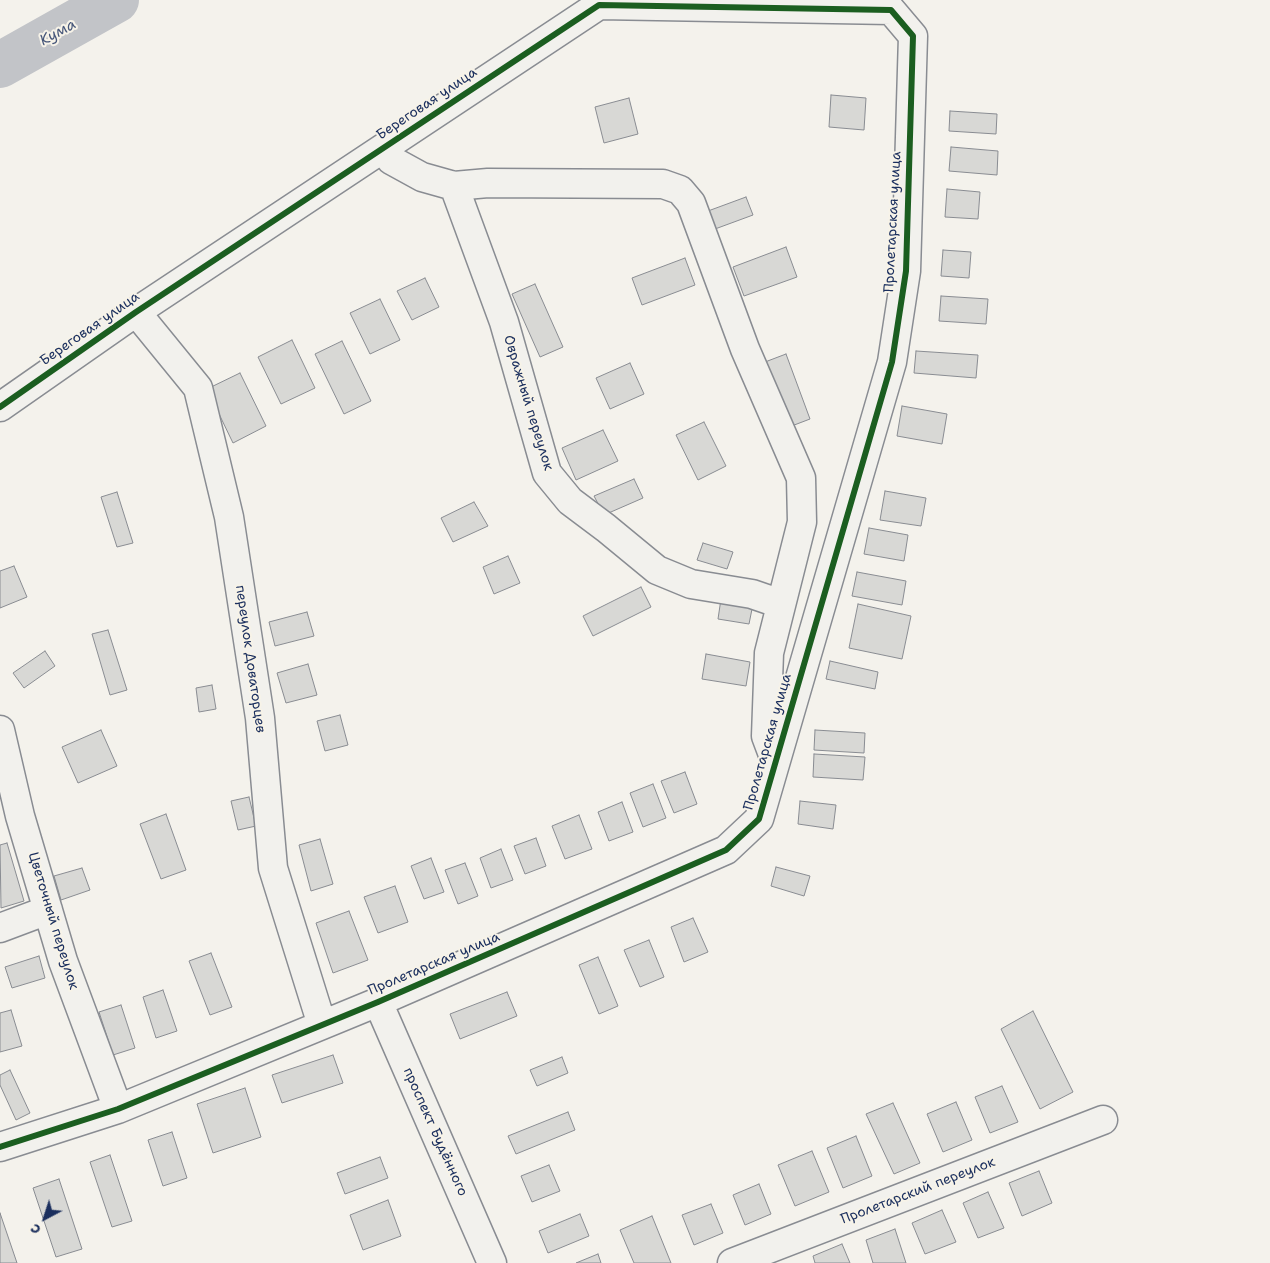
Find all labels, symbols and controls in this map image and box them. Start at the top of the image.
water label: Кума [37,16,79,50]
street label: Береговая улица [374,64,480,144]
street label: Пролетарская улица [881,151,905,293]
street label: Береговая улица [37,288,143,370]
street label: Овражный переулок [499,333,557,473]
street label: переулок Доваторцев [231,584,269,734]
street label: Пролетарская улица [740,672,796,812]
street label: Цветочный переулок [24,850,82,992]
street label: Пролетарская улица [366,929,502,999]
street label: проспект Будённого [399,1065,471,1199]
street label: Пролетарский переулок [838,1154,998,1228]
north arrow [20,1193,70,1243]
text: С [26,1220,44,1239]

